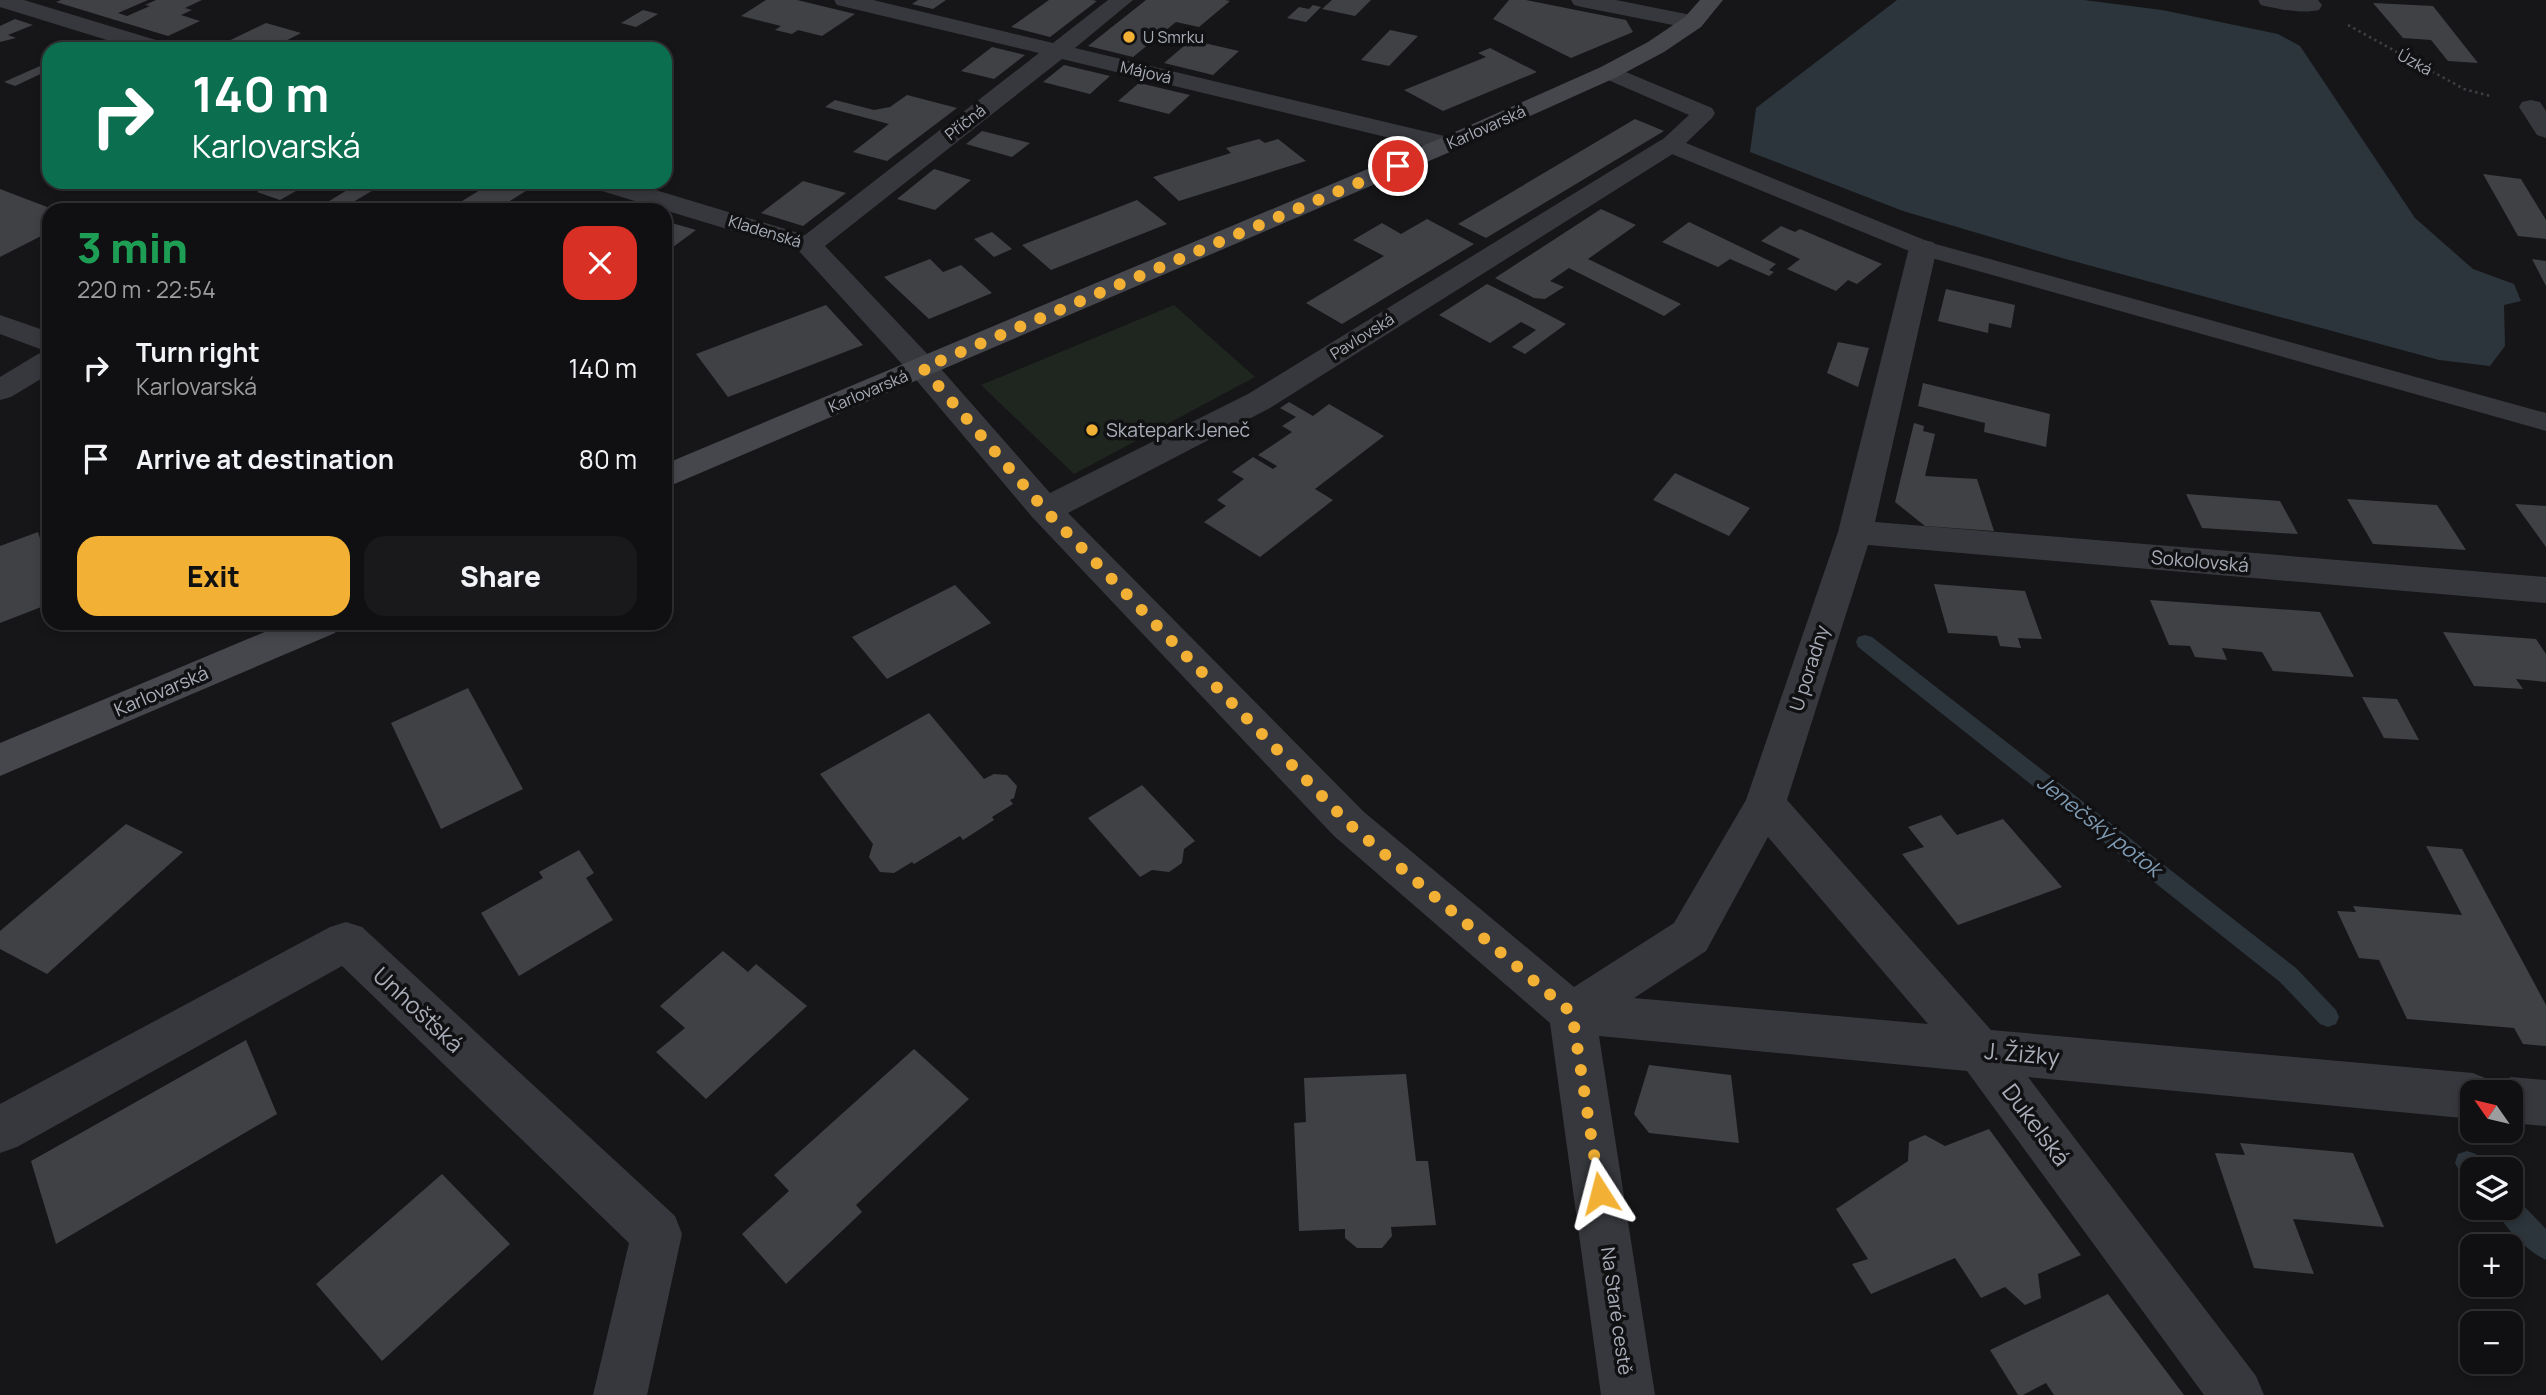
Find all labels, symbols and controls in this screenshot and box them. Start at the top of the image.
place label: U Smrku [1143,26,1204,48]
marker: U Smrku [1121,29,1137,45]
street label: Úzká [2394,44,2436,80]
street label: Májová [1118,55,1174,89]
text: 140 m [192,60,329,127]
icon: right [77,70,168,161]
street label: Příčná [940,99,990,145]
street label: Karlovarská [1443,100,1529,154]
text: Karlovarská [192,124,360,168]
pin [1368,136,1428,196]
icon: arrive [1379,147,1417,185]
street label: Kladenská [726,209,804,253]
text: 3 min [77,218,188,276]
button: close [563,226,637,300]
text: 220 m · 22:54 [77,273,216,305]
street label: Pavlovská [1326,308,1398,364]
text: Turn right [136,334,260,370]
icon: right [77,349,115,387]
text: 140 m [568,350,637,386]
street label: Karlovarská [825,364,911,418]
text: Karlovarská [136,370,257,402]
place label: Skatepark Jeneč [1106,417,1250,443]
marker: Skatepark Jeneč [1084,422,1100,438]
icon: arrive [77,440,115,478]
text: Arrive at destination [136,441,394,477]
text: 80 m [579,441,637,477]
button: Exit [77,536,350,616]
button: Share [364,536,637,616]
street label: Sokolovská [2150,544,2250,578]
street label: U poradny [1783,622,1835,714]
street label: Karlovarská [110,659,212,723]
water label: Jenečský potok [2032,768,2170,884]
street label: Unhošťská [367,959,471,1059]
street label: J. Žižky [1983,1034,2061,1072]
street label: Dukelská [1995,1077,2078,1172]
north arrow [2460,1080,2524,1143]
map controls [2460,1080,2523,1374]
position arrow [1563,1156,1637,1230]
button: layers [2460,1157,2523,1220]
button: + [2460,1234,2523,1297]
street label: Na Staré cestě [1595,1245,1639,1377]
button: − [2460,1311,2523,1374]

